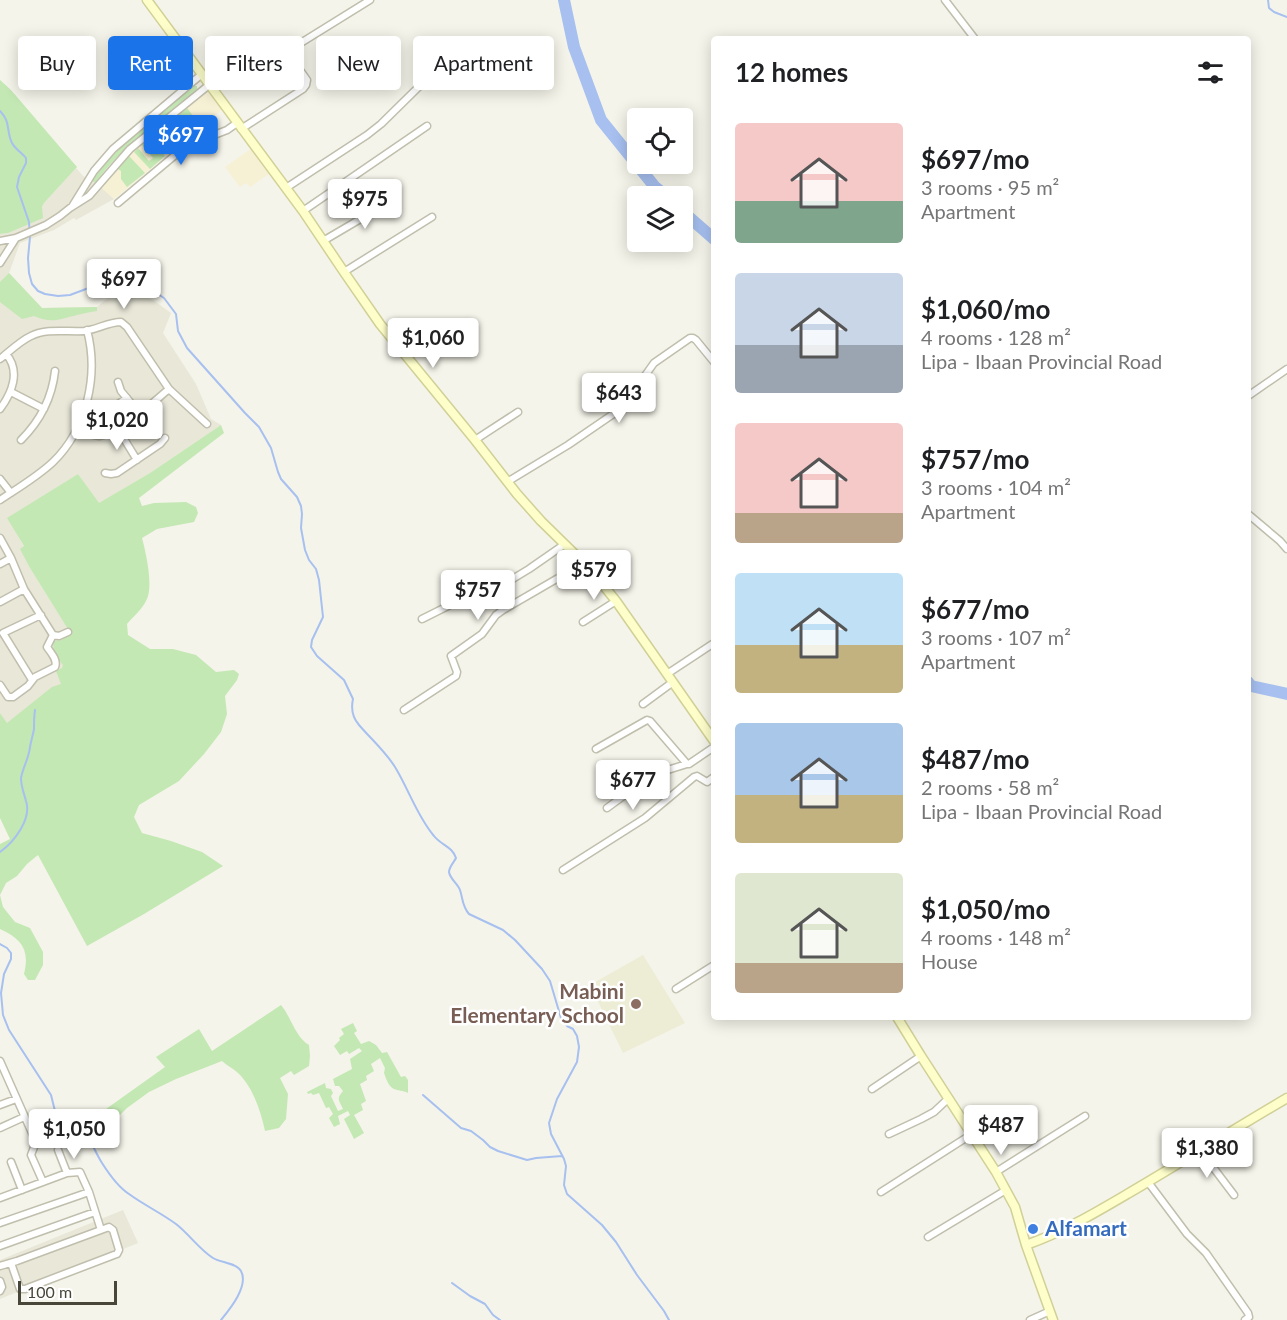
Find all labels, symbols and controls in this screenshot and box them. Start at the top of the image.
chip: Buy [18,36,96,90]
chip: Rent [108,36,193,90]
chip: Filters [205,36,304,90]
chip: New [316,36,401,90]
chip: Apartment [413,36,554,90]
text: 12 homes [735,56,848,88]
icon: filters [1194,56,1227,89]
map controls [627,108,693,252]
button: locate [627,108,693,174]
pin: $697 [145,115,217,166]
text: $697 [158,122,204,146]
text: $697/mo [921,143,1029,175]
icon: home [783,147,855,219]
text: 3 rooms · 95 m² [921,175,1059,199]
pin: $975 [329,179,401,230]
text: $975 [342,186,388,210]
button: layers [627,186,693,252]
text: Apartment [921,199,1015,223]
pin: $697 [88,259,160,310]
text: $697 [101,266,147,290]
text: $1,060/mo [921,293,1051,325]
icon: home [783,297,855,369]
pin: $1,060 [384,318,482,369]
text: $1,060 [402,325,464,349]
text: 4 rooms · 128 m² [921,325,1071,349]
text: Lipa - Ibaan Provincial Road [921,349,1162,373]
pin: $643 [583,373,655,424]
text: $643 [596,380,642,404]
pin: $1,020 [68,400,166,451]
text: $1,020 [86,407,148,431]
text: $757/mo [921,443,1029,475]
icon: home [783,447,855,519]
text: 3 rooms · 104 m² [921,475,1071,499]
text: Apartment [921,499,1015,523]
pin: $579 [558,550,630,601]
text: $579 [571,557,617,581]
pin: $757 [442,570,514,621]
text: $757 [455,577,501,601]
text: $677/mo [921,593,1029,625]
icon: home [783,597,855,669]
text: 3 rooms · 107 m² [921,625,1071,649]
text: Apartment [921,649,1015,673]
text: $487/mo [921,743,1029,775]
icon: home [783,747,855,819]
pin: $677 [597,760,669,811]
text: $677 [610,767,656,791]
text: 2 rooms · 58 m² [921,775,1059,799]
text: Lipa - Ibaan Provincial Road [921,799,1162,823]
text: $1,050/mo [921,893,1051,925]
icon: home [783,897,855,969]
text: 4 rooms · 148 m² [921,925,1071,949]
text: House [921,949,978,973]
place label: Mabini Elementary School [450,978,624,1027]
marker: Mabini Elementary School [629,997,643,1011]
pin: $487 [965,1105,1037,1156]
pin: $1,050 [25,1109,123,1160]
text: $487 [978,1112,1024,1136]
text: $1,050 [43,1116,105,1140]
pin: $1,380 [1158,1128,1256,1179]
text: $1,380 [1176,1135,1238,1159]
place label: Alfamart [1044,1215,1127,1240]
marker: Alfamart [1026,1222,1040,1236]
scale bar [18,1278,117,1306]
text: 100 m [27,1282,72,1301]

